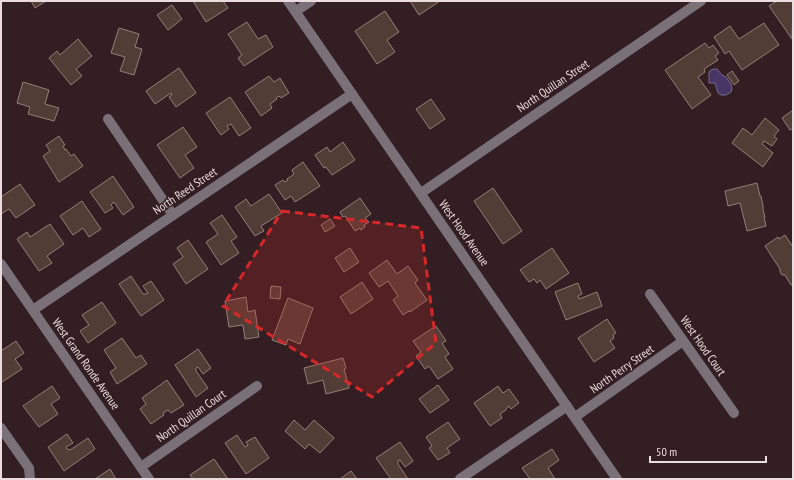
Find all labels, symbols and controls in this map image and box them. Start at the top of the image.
street label: North Quillan Street [514,56,592,115]
street label: North Reed Street [150,163,220,218]
street label: West Hood Avenue [436,197,493,269]
street label: West Hood Court [677,313,730,379]
street label: West Grand Ronde Avenue [49,315,124,412]
street label: North Perry Street [587,341,657,396]
street label: North Quillan Court [153,386,229,445]
scale bar [650,438,766,464]
text: 50 m [656,444,677,459]

